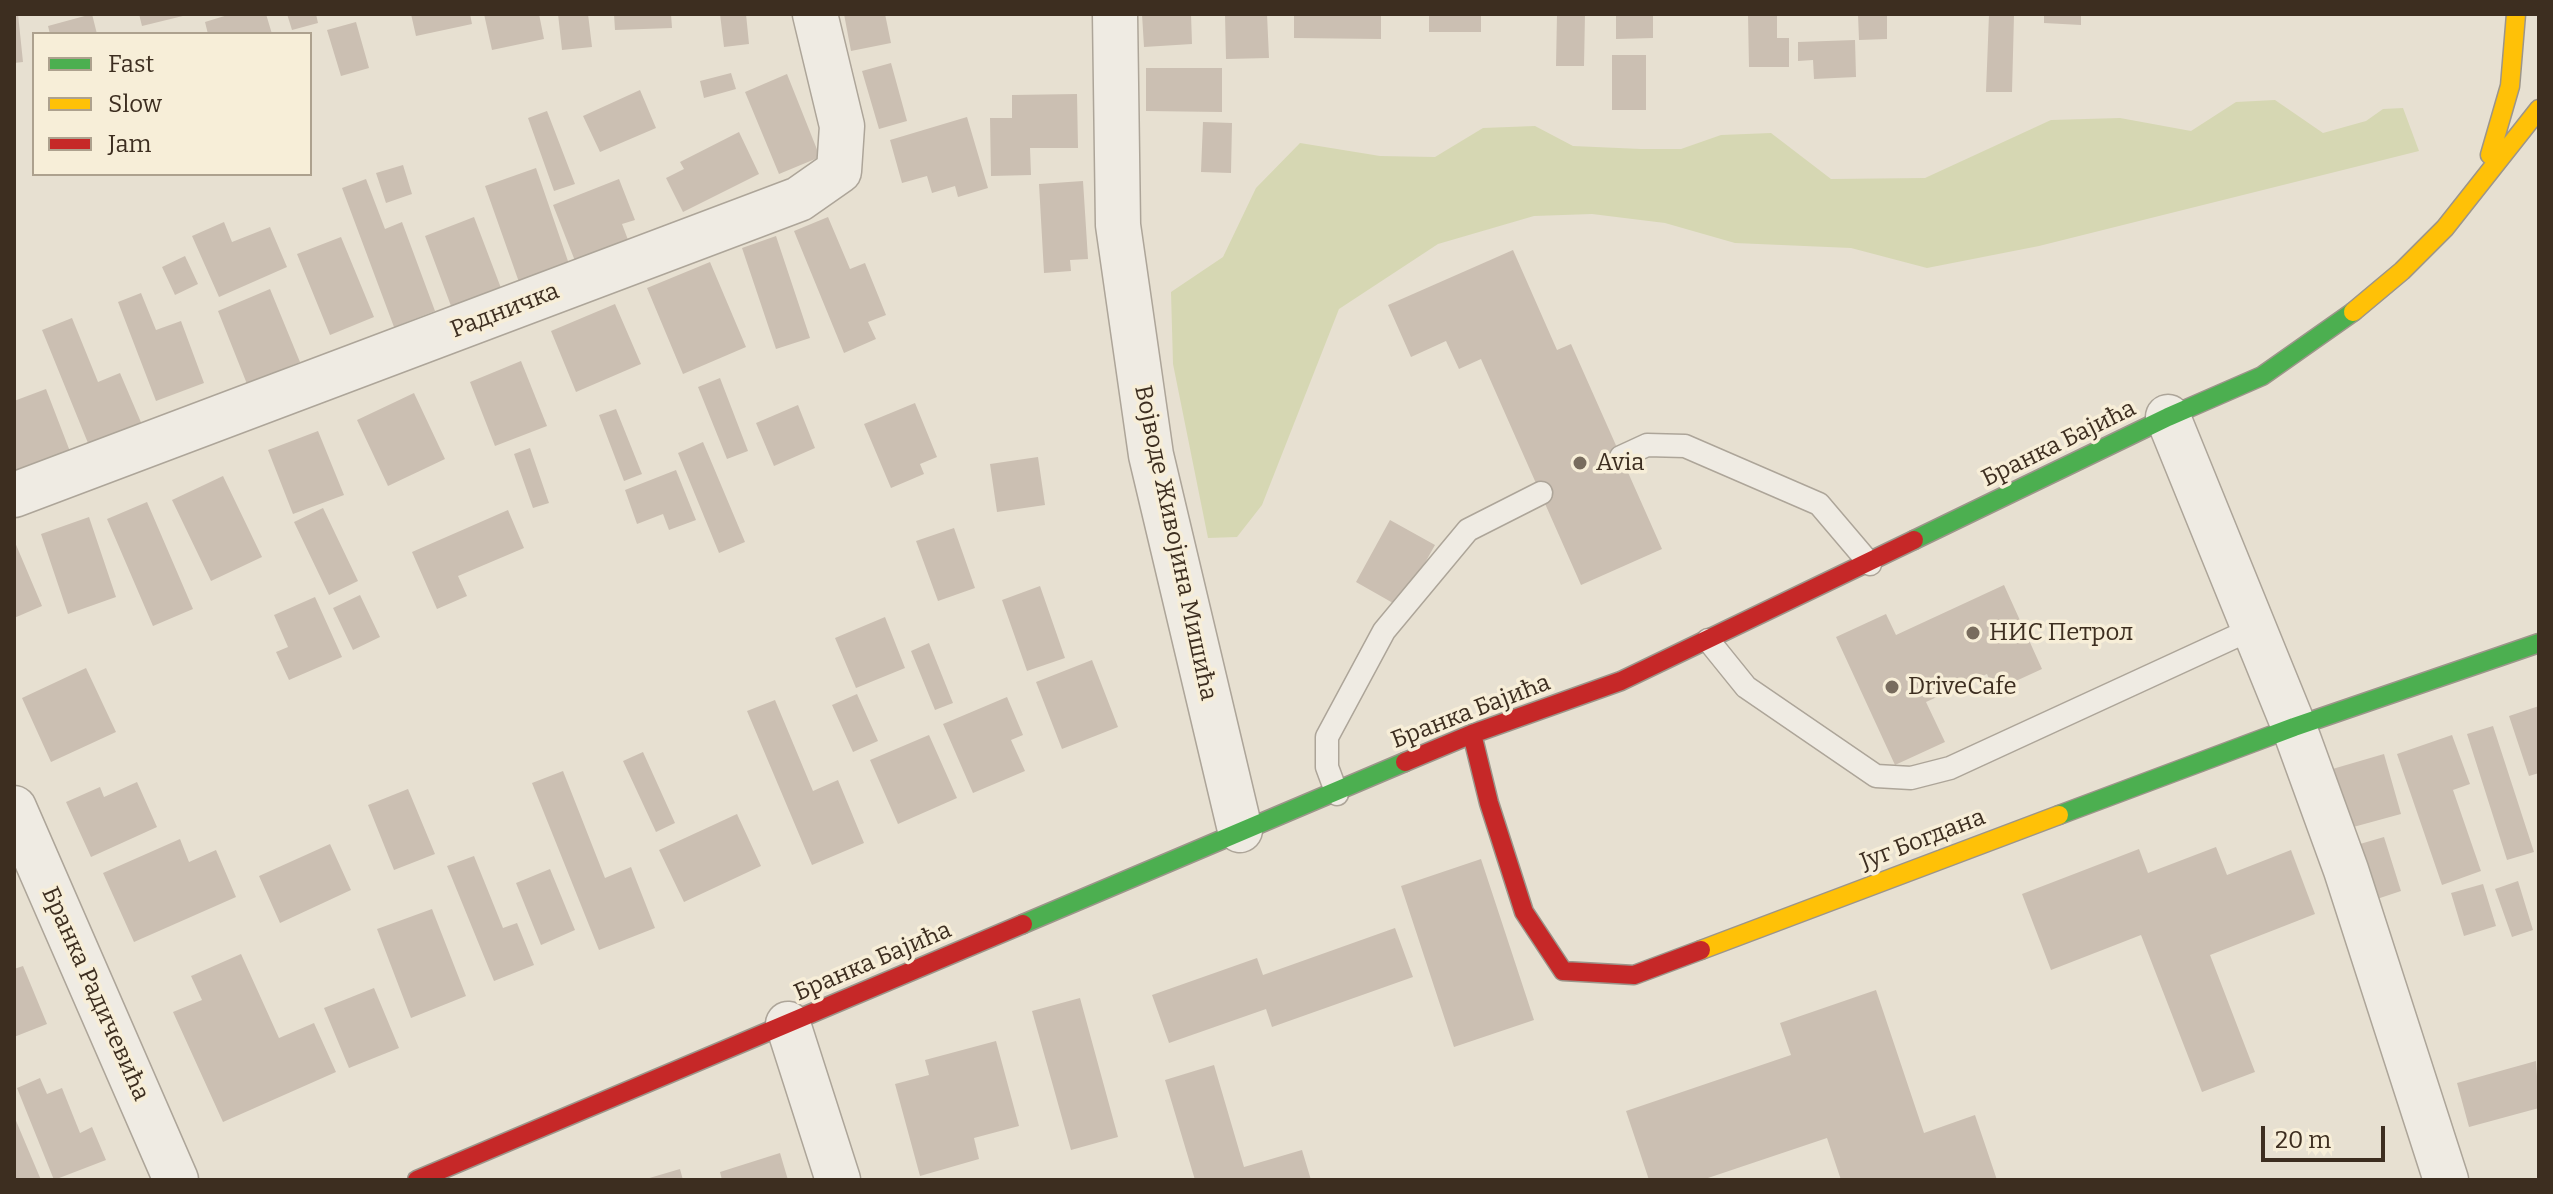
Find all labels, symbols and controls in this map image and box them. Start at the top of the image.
legend [32,32,312,176]
text: Fast [108,50,154,78]
text: Slow [108,90,162,118]
text: Jam [108,130,151,158]
street label: Радничка [447,277,563,345]
street label: Војводе Живојина Мишића [1127,383,1223,703]
street label: Бранка Бајића [1977,394,2141,494]
place label: Avia [1596,449,1644,477]
marker: Avia [1571,454,1589,472]
place label: НИС Петрол [1989,619,2133,647]
marker: НИС Петрол [1964,624,1982,642]
street label: Бранка Бајића [1387,668,1555,756]
place label: DriveCafe [1908,673,2017,701]
marker: DriveCafe [1883,678,1901,696]
street label: Југ Богдана [1857,803,1989,877]
street label: Бранка Радичевића [35,883,155,1105]
street label: Бранка Бајића [790,916,956,1008]
scale bar [2265,1110,2389,1160]
text: 20 m [2275,1126,2331,1154]

